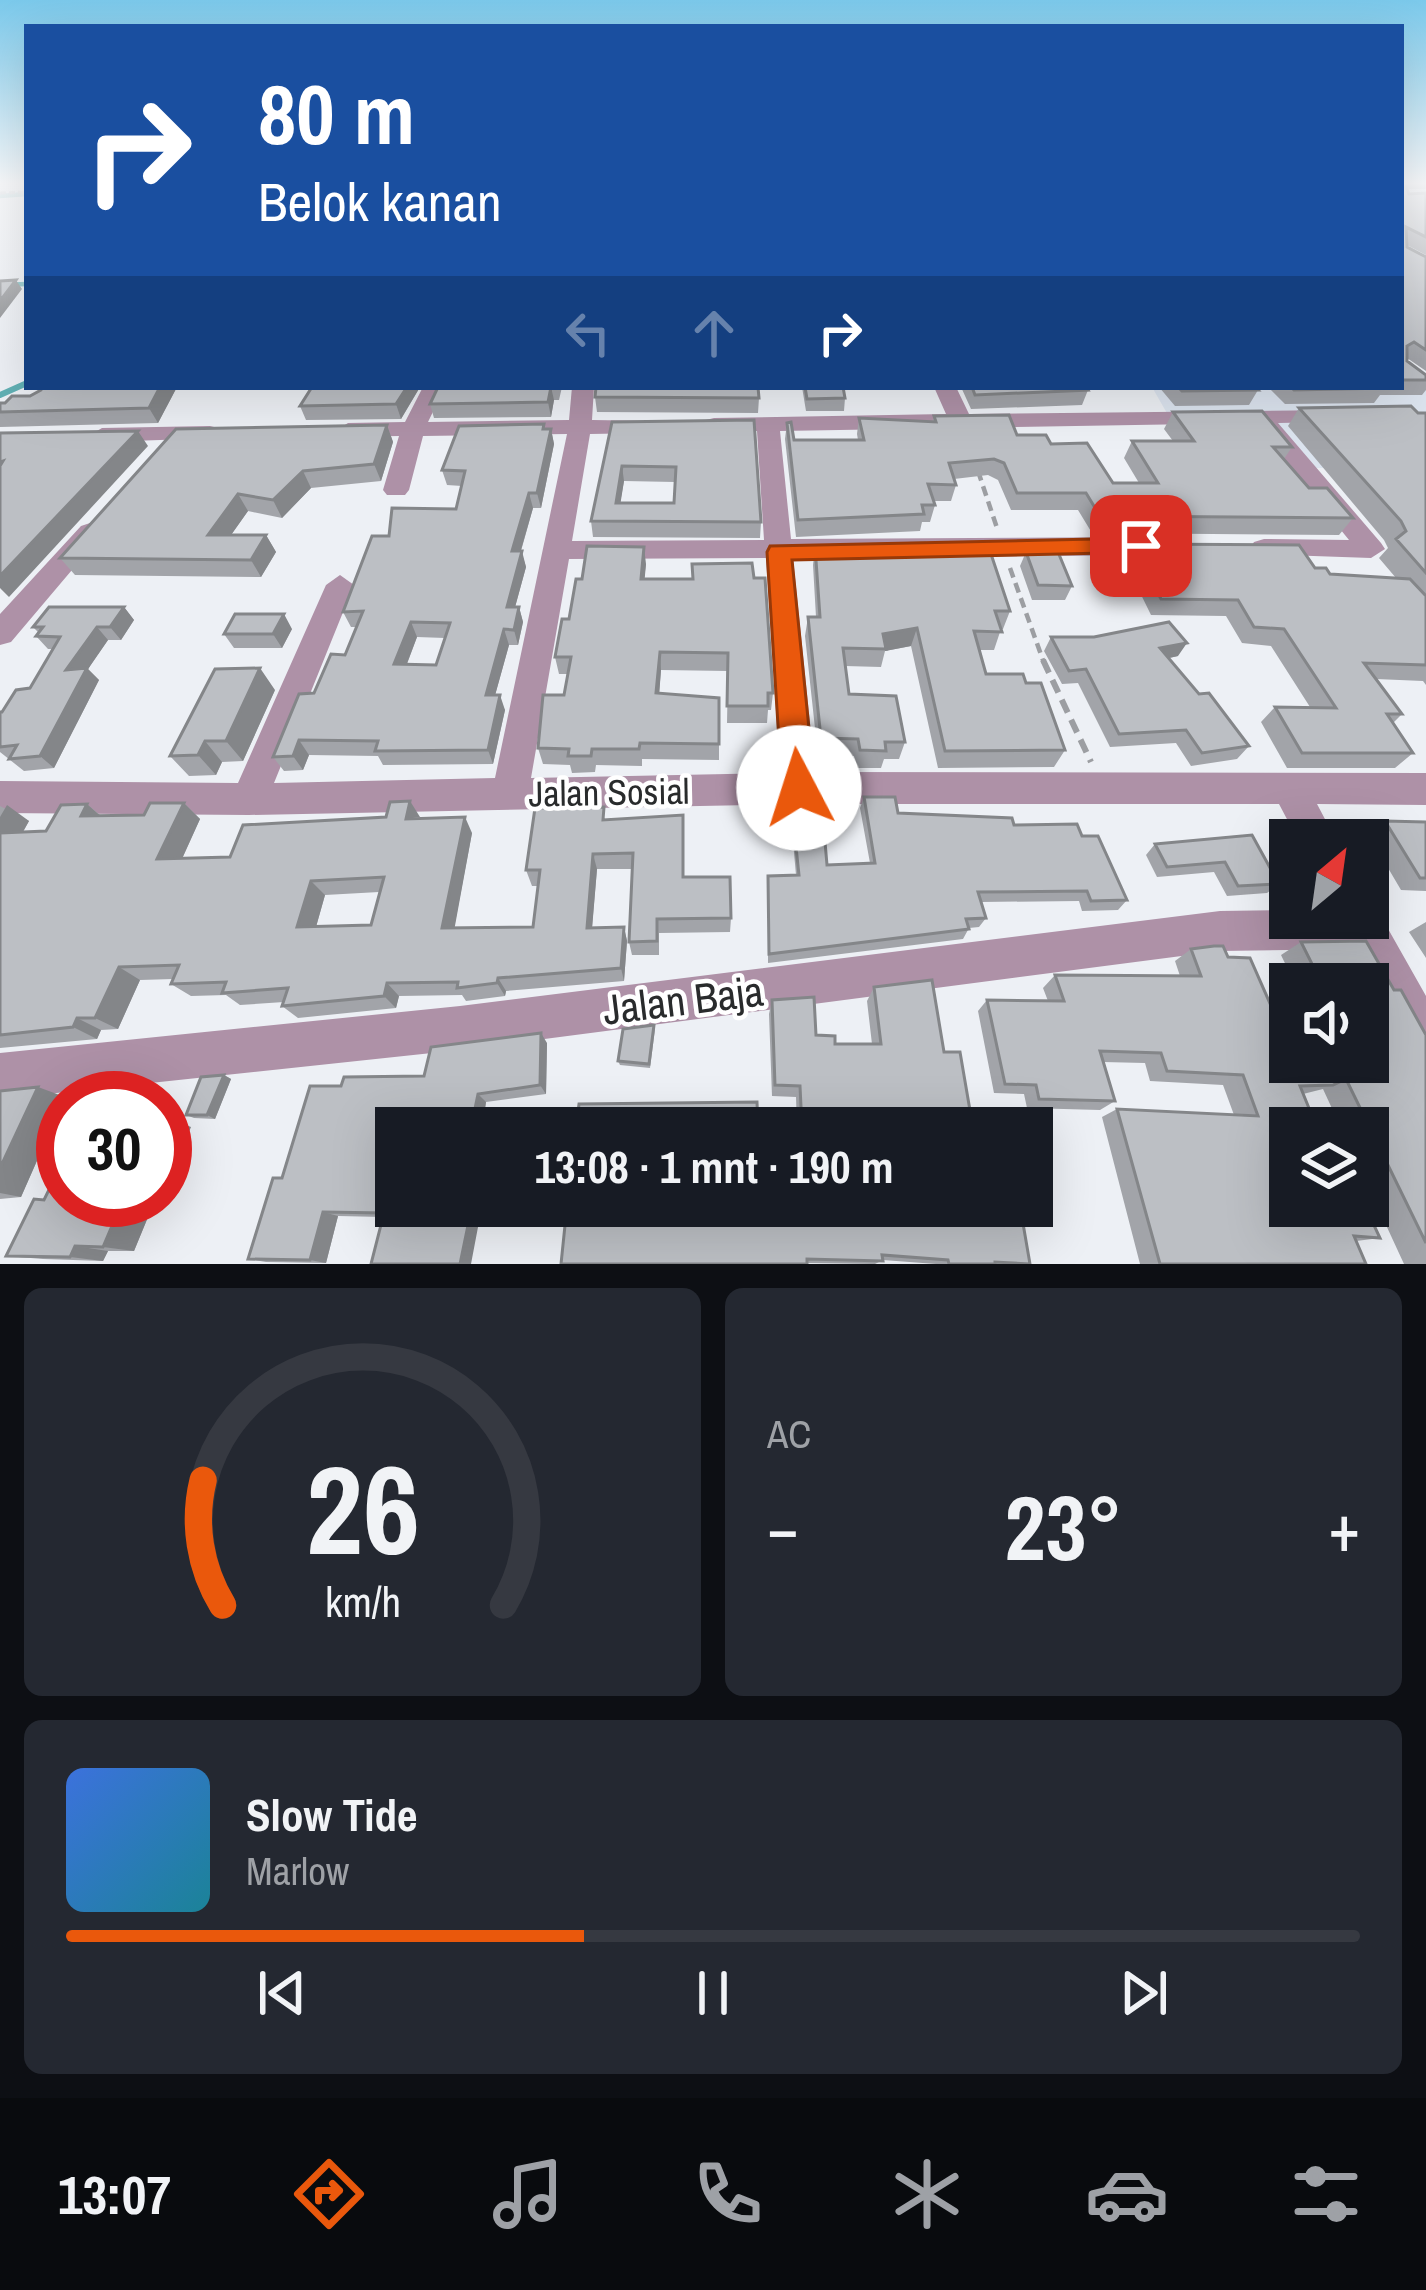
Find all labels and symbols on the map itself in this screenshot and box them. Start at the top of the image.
pin [1090,495,1192,597]
position arrow [736,725,862,851]
street label: Jalan Sosial [528,767,690,817]
north arrow [1269,819,1389,939]
street label: Jalan Baja [600,962,766,1038]
speed limit sign: 30 [36,1071,192,1227]

